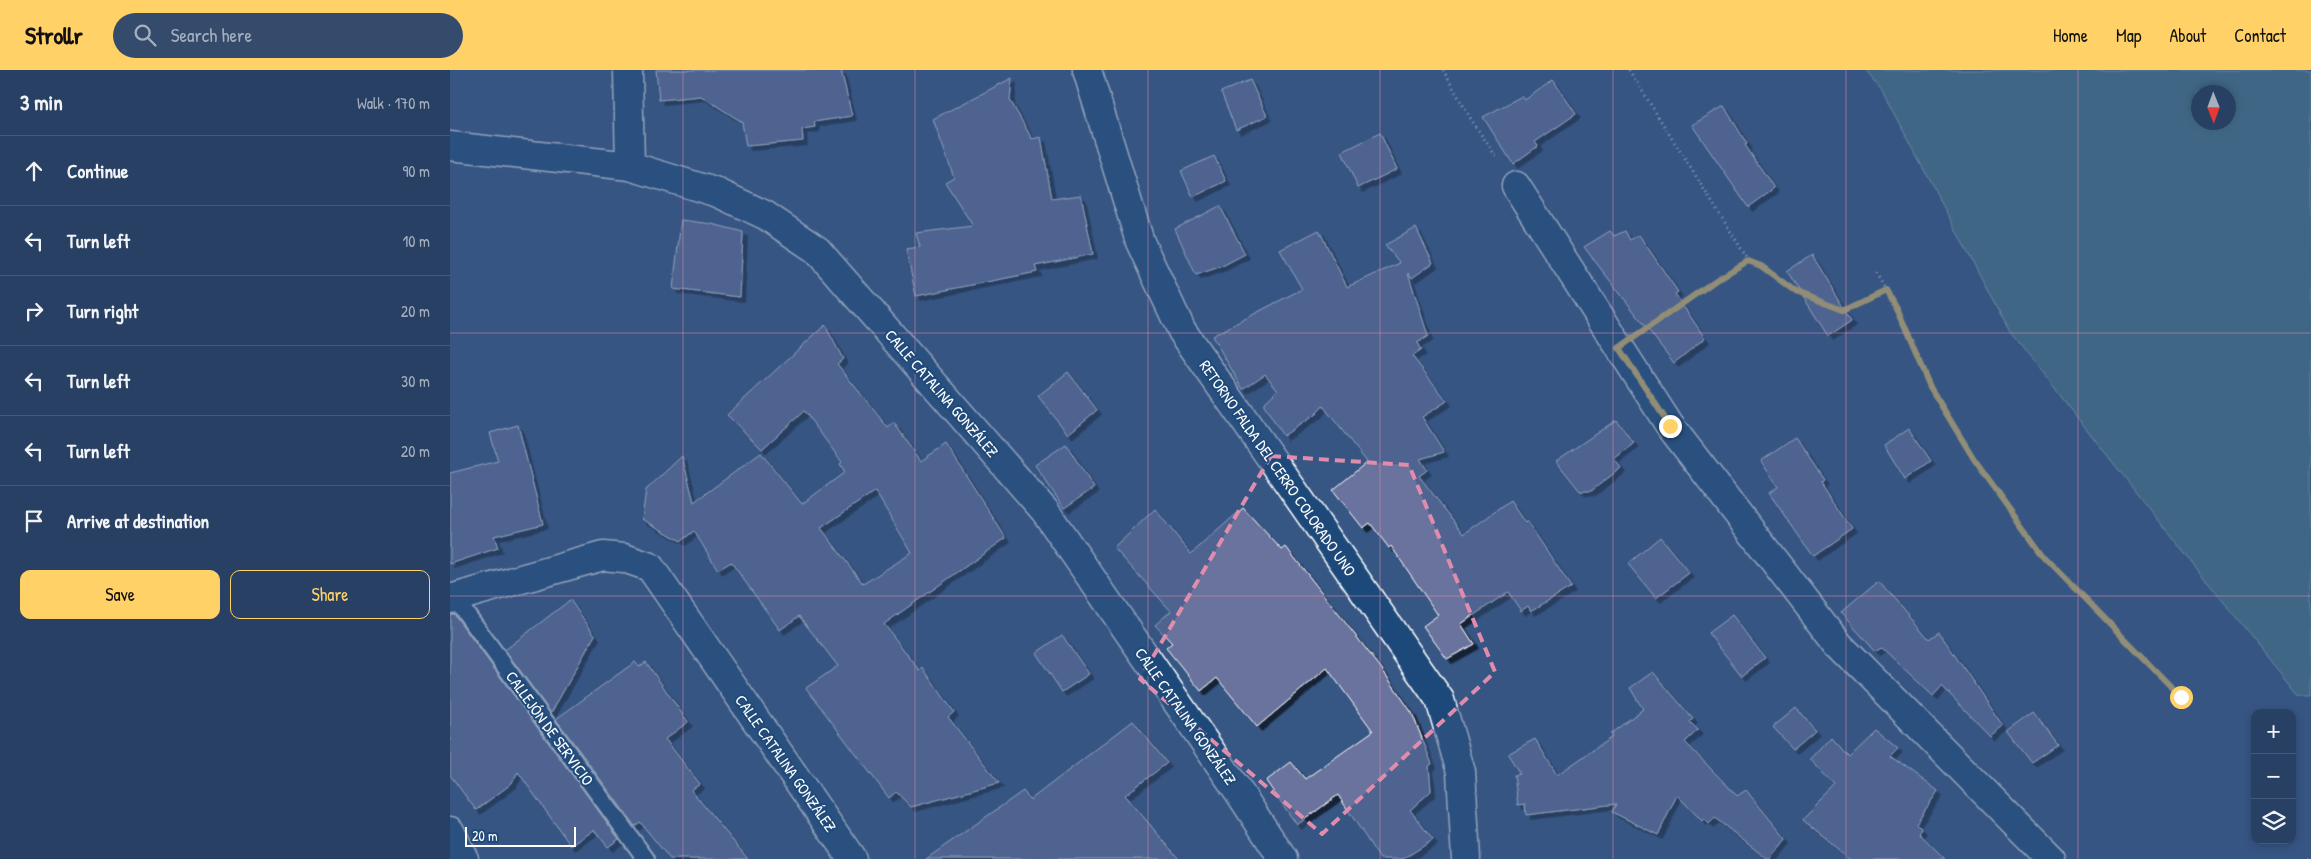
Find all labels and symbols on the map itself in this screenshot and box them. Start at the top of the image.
north arrow [2191,85,2236,130]
street label: CALLE CATALINA GONZÁLEZ [880,324,1004,462]
street label: RETORNO FALDA DEL CERRO COLORADO UNO [1195,356,1361,581]
route end [1659,415,1682,438]
street label: CALLE CATALINA GONZÁLEZ [1130,643,1242,789]
street label: CALLEJÓN DE SERVICIO [501,666,599,790]
route start [2170,686,2193,709]
street label: CALLE CATALINA GONZÁLEZ [730,690,842,836]
scale bar [465,824,576,847]

